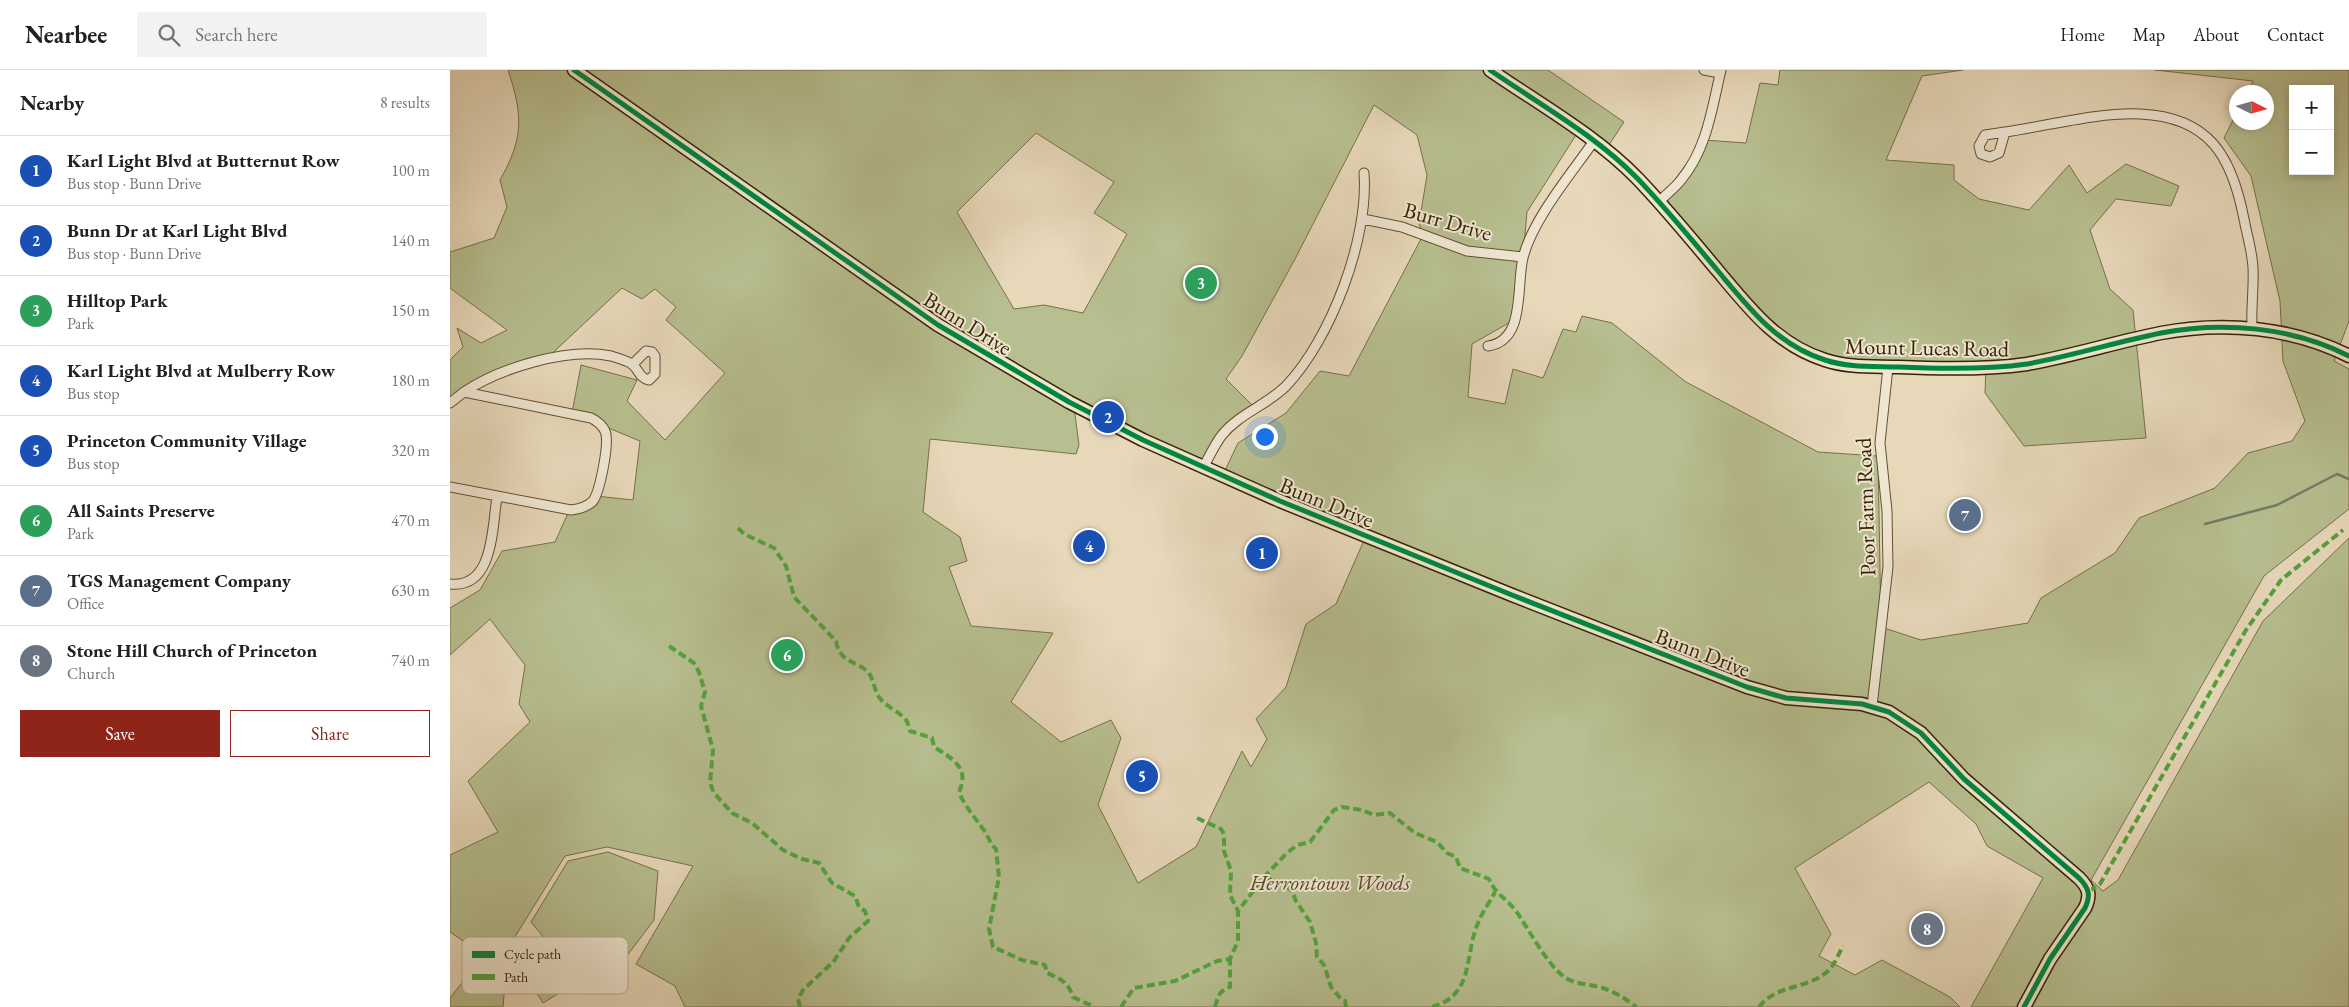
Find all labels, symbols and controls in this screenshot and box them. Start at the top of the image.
search box [137,12,487,57]
text: Nearbee [25,19,107,50]
icon: search [155,21,183,49]
text: Search here [195,22,278,47]
text: Home [2060,23,2105,46]
text: Map [2133,23,2165,46]
text: About [2193,23,2239,46]
text: Contact [2267,23,2324,46]
north arrow [2229,85,2274,130]
map controls [2289,85,2334,175]
button: + [2289,85,2334,130]
text: Nearby [20,89,84,116]
text: 8 results [380,92,430,113]
button: − [2289,130,2334,175]
text: Karl Light Blvd at Butternut Row [67,148,340,173]
text: 1 [32,160,40,181]
text: 100 m [391,160,430,181]
text: Bus stop · Bunn Drive [67,173,201,194]
street label: Burr Drive [1400,195,1496,248]
text: Bunn Dr at Karl Light Blvd [67,218,287,243]
text: 2 [32,230,40,251]
text: 140 m [391,230,430,251]
text: Bus stop · Bunn Drive [67,243,201,264]
pin: 3 [1185,264,1217,302]
street label: Bunn Drive [918,285,1018,362]
text: Hilltop Park [67,288,168,313]
text: 3 [32,300,40,321]
text: 150 m [391,300,430,321]
text: Park [67,313,94,334]
street label: Mount Lucas Road [1845,332,2010,363]
text: Karl Light Blvd at Mulberry Row [67,358,335,383]
text: 4 [32,370,40,391]
text: 180 m [391,370,430,391]
text: Bus stop [67,383,120,404]
pin: 2 [1092,398,1124,436]
your location [1252,424,1278,450]
text: Princeton Community Village [67,428,307,453]
street label: Poor Farm Road [1849,436,1882,577]
text: 5 [32,440,40,461]
text: 320 m [391,440,430,461]
text: Bus stop [67,453,120,474]
street label: Bunn Drive [1275,470,1379,535]
pin: 7 [1949,496,1981,534]
text: All Saints Preserve [67,498,215,523]
text: 6 [32,510,40,531]
text: 470 m [391,510,430,531]
text: Park [67,523,94,544]
pin: 4 [1073,527,1105,565]
pin: 1 [1246,534,1278,572]
text: TGS Management Company [67,568,291,593]
text: 7 [32,580,40,601]
text: 630 m [391,580,430,601]
text: Office [67,593,104,614]
street label: Bunn Drive [1651,621,1755,684]
pin: 6 [771,636,803,674]
text: Stone Hill Church of Princeton [67,638,317,663]
text: 8 [32,650,40,671]
text: 740 m [391,650,430,671]
text: Church [67,663,115,684]
button: Save [20,710,220,757]
button: Share [230,710,430,757]
pin: 5 [1126,757,1158,795]
park label: Herrontown Woods [1249,868,1411,897]
pin: 8 [1911,910,1943,948]
legend [462,937,628,994]
text: Cycle path [504,945,561,963]
text: Path [504,968,528,986]

